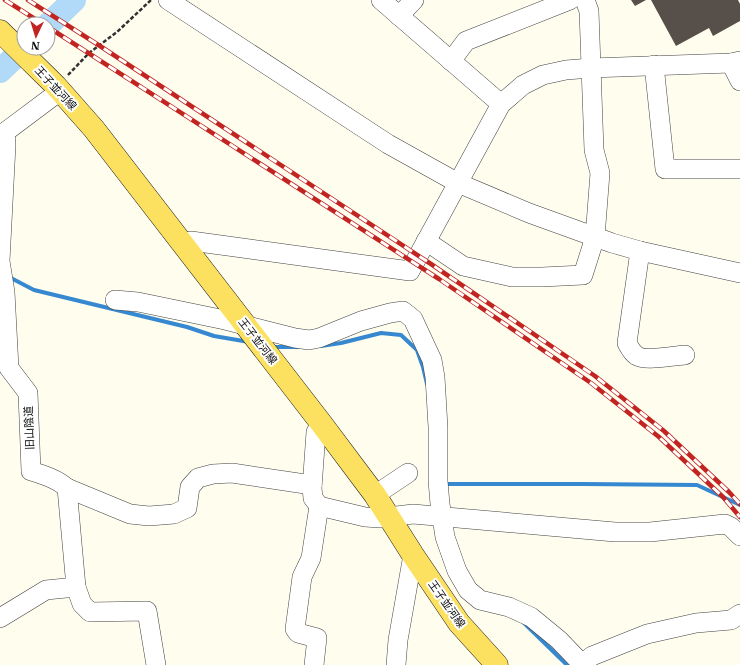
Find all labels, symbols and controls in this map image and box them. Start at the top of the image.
north arrow [16,16,56,56]
text: N [30,39,40,53]
street label: 王子並河線 [32,63,80,113]
street label: 王子並河線 [236,315,280,367]
street label: 旧山陰道 [21,406,37,450]
street label: 王子並河線 [425,577,469,631]

